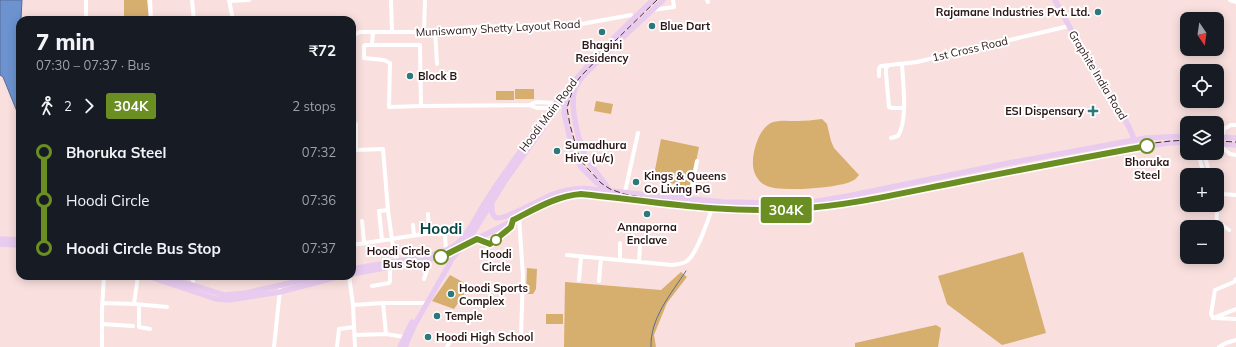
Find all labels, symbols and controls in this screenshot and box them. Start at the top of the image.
place label: Rajamane Industries Pvt. Ltd. [936,5,1090,19]
marker: Rajamane Industries Pvt. Ltd. [1093,7,1103,17]
north arrow [1180,12,1224,56]
map controls [1180,12,1224,264]
street label: Muniswamy Shetty Layout Road [415,17,581,39]
place label: Blue Dart [660,19,710,33]
marker: Blue Dart [647,21,657,31]
marker: Bhagini Residency [597,27,607,37]
text: 7 min [36,28,95,56]
street label: Graphite India Road [1066,28,1130,122]
street label: 1st Cross Road [931,33,1009,65]
place label: Bhagini Residency [575,38,629,65]
text: ₹72 [309,41,336,60]
text: 07:30 – 07:37 · Bus [36,57,150,73]
button: locate [1180,64,1224,108]
place label: Block B [418,69,458,83]
marker: Block B [405,71,415,81]
street label: Hoodi Main Road [516,76,580,154]
icon: walk [36,95,58,117]
icon: forward [78,95,100,117]
text: 304K [114,97,148,115]
text: 2 [64,98,72,114]
text: 2 stops [292,98,336,114]
place label: ESI Dispensary [1005,104,1084,118]
marker: ESI Dispensary [1087,105,1099,117]
button: layers [1180,116,1224,160]
place label: Sumadhura Hive (u/c) [565,138,627,165]
marker: Bhoruka Steel [1139,138,1155,154]
text: Bhoruka Steel [66,143,166,162]
text: 07:32 [302,144,336,160]
marker: Sumadhura Hive (u/c) [552,146,562,156]
place label: Bhoruka Steel [1125,155,1169,182]
button: + [1180,168,1224,212]
place label: Kings & Queens Co Living PG [644,169,727,196]
marker: Kings & Queens Co Living PG [631,177,641,187]
text: Hoodi Circle [66,191,149,210]
text: 07:36 [302,192,336,208]
line badge: 304K [758,197,814,223]
text: 304K [769,201,803,219]
marker: Annaporna Enclave [642,209,652,219]
district label: Hoodi [420,219,462,238]
place label: Annaporna Enclave [617,220,677,247]
button: − [1180,220,1224,264]
marker: Hoodi Circle [490,234,502,246]
text: Hoodi Circle Bus Stop [66,239,221,258]
text: 07:37 [302,240,336,256]
place label: Hoodi Circle Bus Stop [367,244,430,271]
place label: Hoodi Circle [480,247,512,274]
marker: Hoodi Circle Bus Stop [433,249,449,265]
place label: Hoodi Sports Complex [459,281,528,308]
marker: Hoodi Sports Complex [446,289,456,299]
place label: Temple [445,309,483,323]
marker: Temple [432,311,442,321]
place label: Hoodi High School [436,330,533,344]
marker: Hoodi High School [423,332,433,342]

